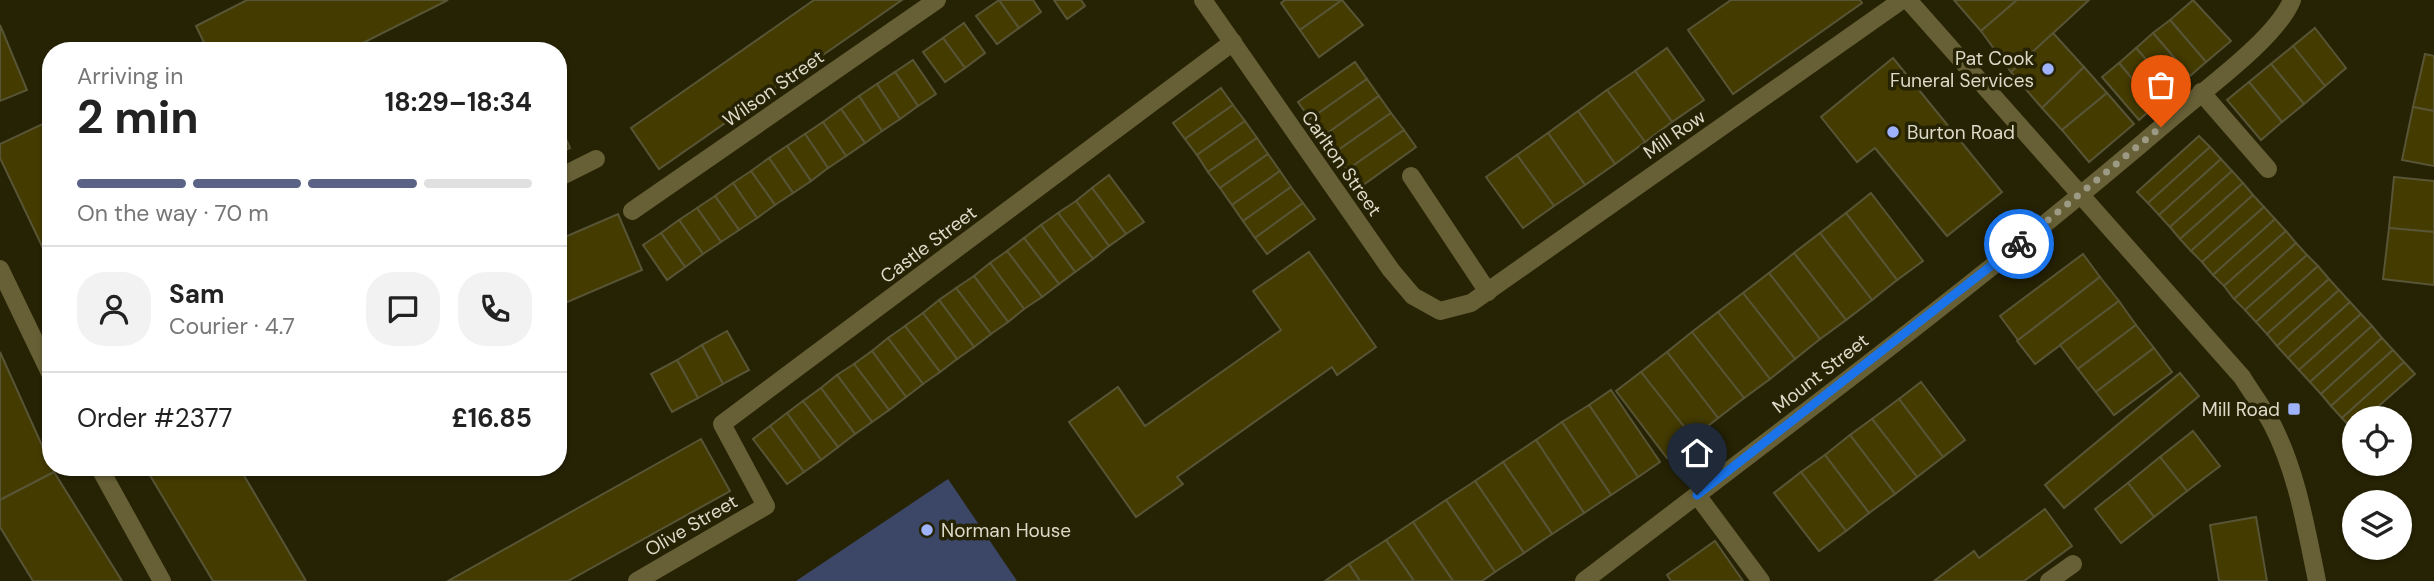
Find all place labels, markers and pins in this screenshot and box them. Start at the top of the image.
place label: Pat Cook Funeral Services [1890,46,2034,93]
pin [2131,55,2191,127]
marker: Pat Cook Funeral Services [2040,61,2056,77]
place label: Burton Road [1907,120,2015,145]
marker: Burton Road [1885,124,1901,140]
place label: Mill Road [2202,397,2280,422]
marker: Mill Road [2286,401,2302,417]
pin [1667,423,1727,495]
place label: Norman House [941,518,1071,543]
marker: Norman House [919,522,935,538]

